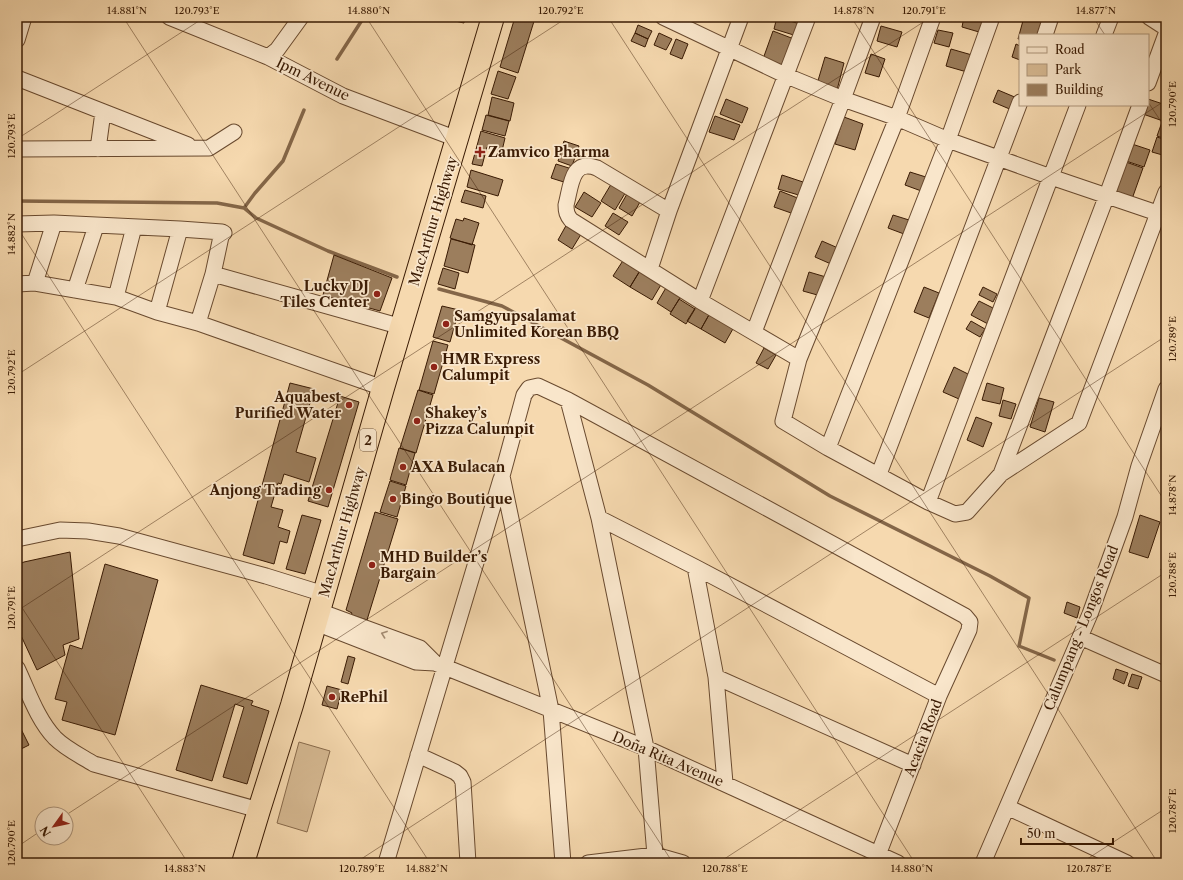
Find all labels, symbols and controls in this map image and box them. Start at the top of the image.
text: 14.881°N [107,4,147,17]
text: 120.793°E [174,4,220,17]
text: 14.880°N [348,4,390,17]
text: 120.792°E [538,4,584,17]
text: 14.878°N [834,4,874,17]
text: 120.791°E [902,4,946,17]
text: 14.877°N [1076,4,1116,17]
legend [1019,34,1149,106]
text: Road [1055,42,1085,57]
street label: Ipm Avenue [273,53,353,105]
text: Park [1055,62,1082,77]
text: 120.790°E [1166,81,1179,127]
text: Building [1055,82,1103,97]
text: 120.793°E [5,113,18,159]
place label: Zamvico Pharma [488,143,611,161]
marker: Zamvico Pharma [475,147,485,157]
street label: MacArthur Highway [405,154,461,288]
text: 14.882°N [5,213,18,255]
place label: Lucky DJ Tiles Center [280,277,369,311]
marker: Lucky DJ Tiles Center [372,289,382,299]
place label: Samgyupsalamat Unlimited Korean BBQ [454,307,619,341]
text: 120.789°E [1166,316,1179,362]
marker: Samgyupsalamat Unlimited Korean BBQ [441,319,451,329]
text: 120.792°E [5,349,18,395]
place label: HMR Express Calumpit [442,350,540,384]
marker: HMR Express Calumpit [429,362,439,372]
place label: Aquabest Purified Water [235,388,341,422]
marker: Aquabest Purified Water [344,400,354,410]
place label: Shakey’s Pizza Calumpit [425,404,535,438]
marker: Shakey’s Pizza Calumpit [412,416,422,426]
road number: 2 [360,429,376,451]
place label: AXA Bulacan [410,458,506,476]
marker: AXA Bulacan [398,462,408,472]
street label: MacArthur Highway [315,465,369,599]
text: 14.878°N [1166,475,1179,515]
place label: Anjong Trading [208,481,322,499]
marker: Anjong Trading [324,485,334,495]
place label: Bingo Boutique [401,490,512,508]
marker: Bingo Boutique [388,494,398,504]
street label: Calumpang - Longos Road [1040,542,1123,713]
place label: MHD Builder’s Bargain [380,548,487,582]
text: 120.788°E [1166,552,1179,598]
marker: MHD Builder’s Bargain [367,560,377,570]
text: 120.791°E [5,586,18,630]
one-way arrow [380,631,387,639]
place label: RePhil [340,688,388,706]
marker: RePhil [327,692,337,702]
street label: Acacia Road [900,696,946,780]
street label: Doña Rita Avenue [610,727,726,791]
text: 120.787°E [1166,789,1179,833]
north arrow [34,806,74,846]
text: 120.790°E [5,820,18,866]
scale bar [1021,820,1113,846]
text: N [37,823,54,839]
text: 50 m [1027,826,1056,841]
text: 14.883°N [164,862,206,875]
text: 120.789°E [339,862,385,875]
text: 14.882°N [406,862,448,875]
text: 120.788°E [702,862,748,875]
text: 14.880°N [891,862,933,875]
text: 120.787°E [1067,862,1111,875]

